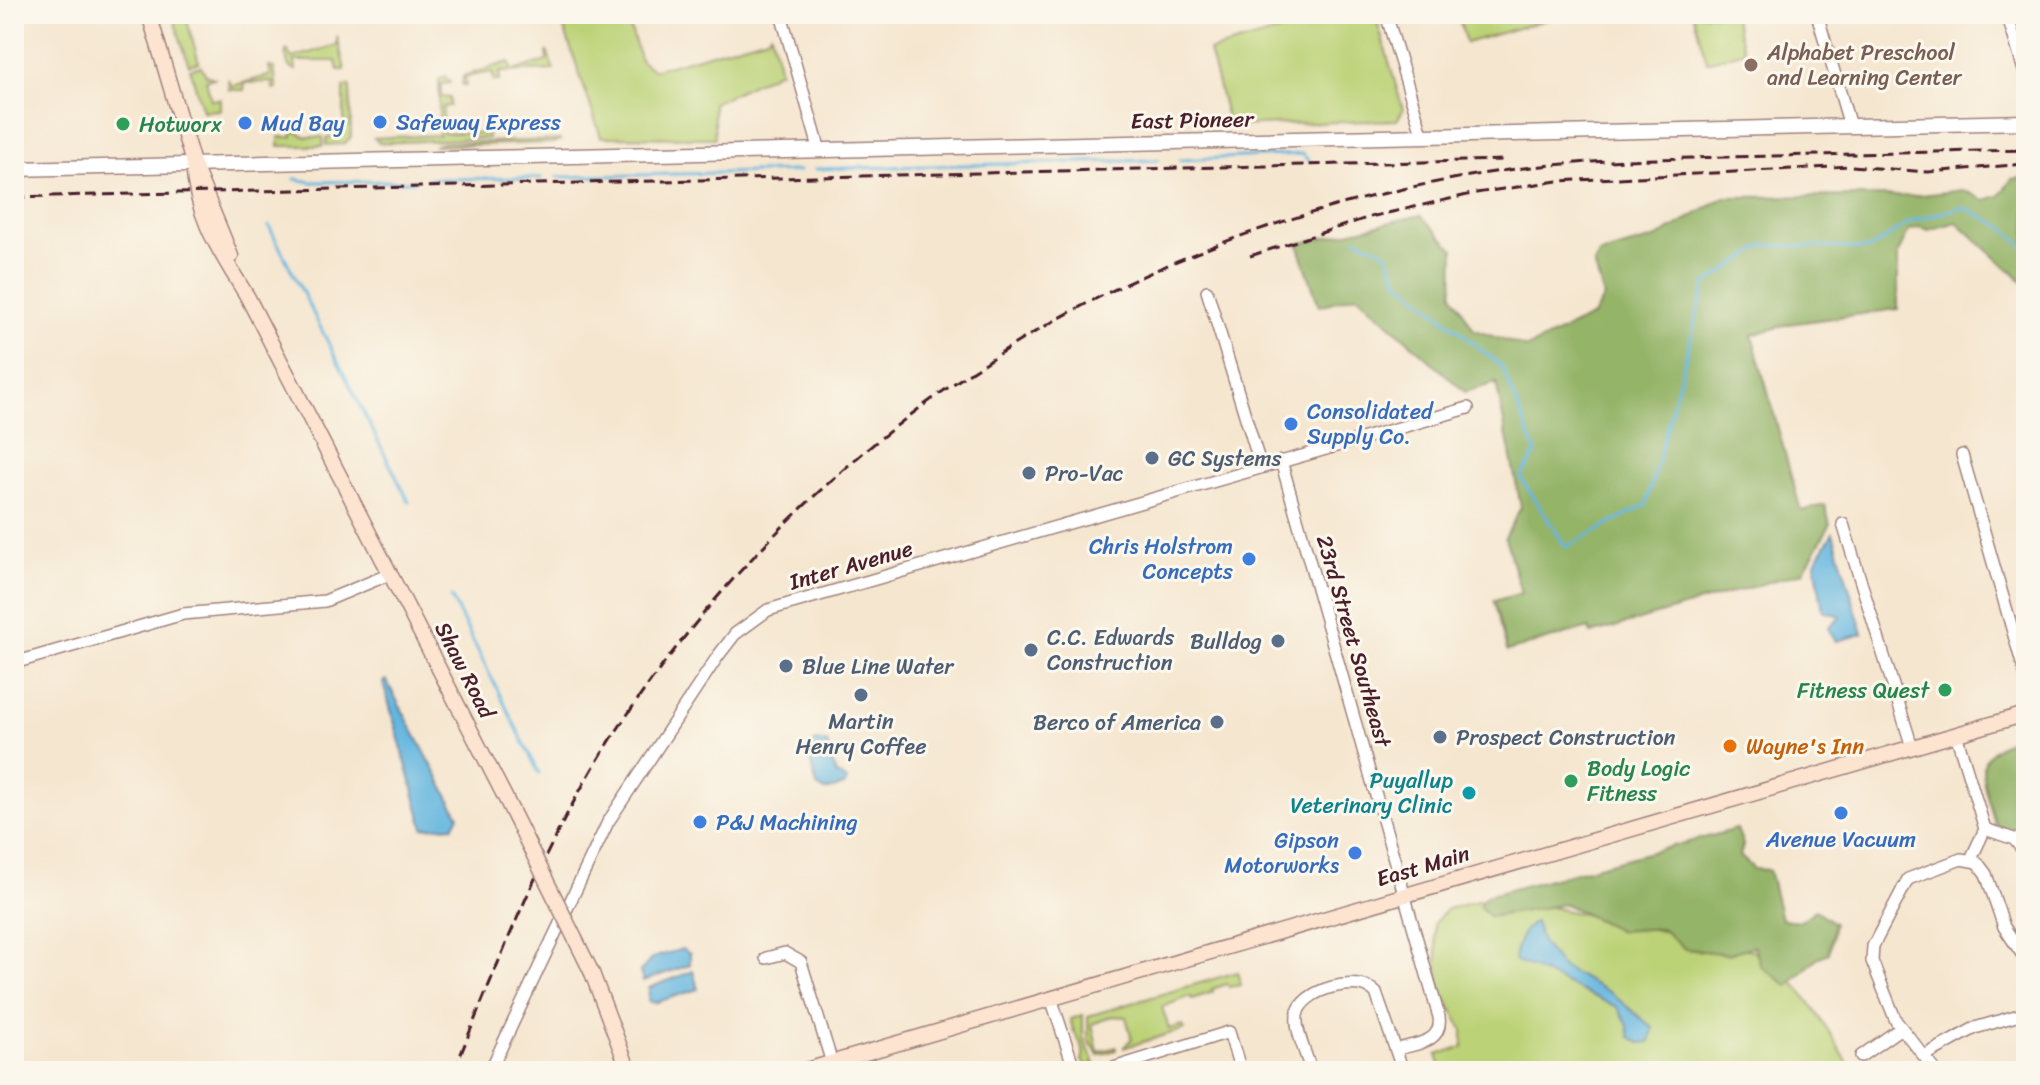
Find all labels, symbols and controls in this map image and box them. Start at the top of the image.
place label: Alphabet Preschool and Learning Center [1766,33,1962,97]
marker: Alphabet Preschool and Learning Center [1742,56,1760,74]
street label: East Pioneer [1130,99,1256,141]
place label: Safeway Express [396,103,562,142]
place label: Mud Bay [261,104,345,143]
place label: Hotworx [139,105,223,144]
marker: Safeway Express [371,113,389,131]
marker: Mud Bay [236,114,254,132]
marker: Hotworx [114,115,132,133]
place label: Consolidated Supply Co. [1307,392,1434,456]
marker: Consolidated Supply Co. [1282,415,1300,433]
place label: GC Systems [1168,439,1283,478]
marker: GC Systems [1143,449,1161,467]
place label: Pro-Vac [1045,454,1124,493]
marker: Pro-Vac [1020,464,1038,482]
place label: Chris Holstrom Concepts [1089,527,1234,591]
street label: Inter Avenue [784,529,917,602]
street label: 23rd Street Southeast [1305,530,1403,753]
marker: Chris Holstrom Concepts [1240,550,1258,568]
street label: Shaw Road [424,615,507,727]
place label: C.C. Edwards Construction [1047,618,1175,682]
place label: Bulldog [1190,622,1262,661]
marker: Bulldog [1269,632,1287,650]
marker: C.C. Edwards Construction [1022,641,1040,659]
place label: Blue Line Water [802,647,955,686]
marker: Blue Line Water [777,657,795,675]
place label: Fitness Quest [1797,671,1930,710]
marker: Fitness Quest [1936,681,1954,699]
marker: Martin Henry Coffee [852,686,870,704]
place label: Martin Henry Coffee [795,702,927,766]
place label: Berco of America [1033,703,1201,742]
marker: Berco of America [1208,713,1226,731]
place label: Prospect Construction [1456,718,1676,757]
place label: Wayne's Inn [1746,727,1864,766]
marker: Prospect Construction [1431,728,1449,746]
marker: Wayne's Inn [1721,737,1739,755]
place label: Body Logic Fitness [1587,749,1690,813]
place label: Puyallup Veterinary Clinic [1290,761,1453,825]
marker: Body Logic Fitness [1562,772,1580,790]
marker: Puyallup Veterinary Clinic [1460,784,1478,802]
place label: P&J Machining [716,803,858,842]
marker: Avenue Vacuum [1832,804,1850,822]
marker: P&J Machining [691,813,709,831]
place label: Avenue Vacuum [1765,820,1916,859]
place label: Gipson Motorworks [1224,821,1339,885]
street label: East Main [1372,834,1474,898]
marker: Gipson Motorworks [1346,844,1364,862]

